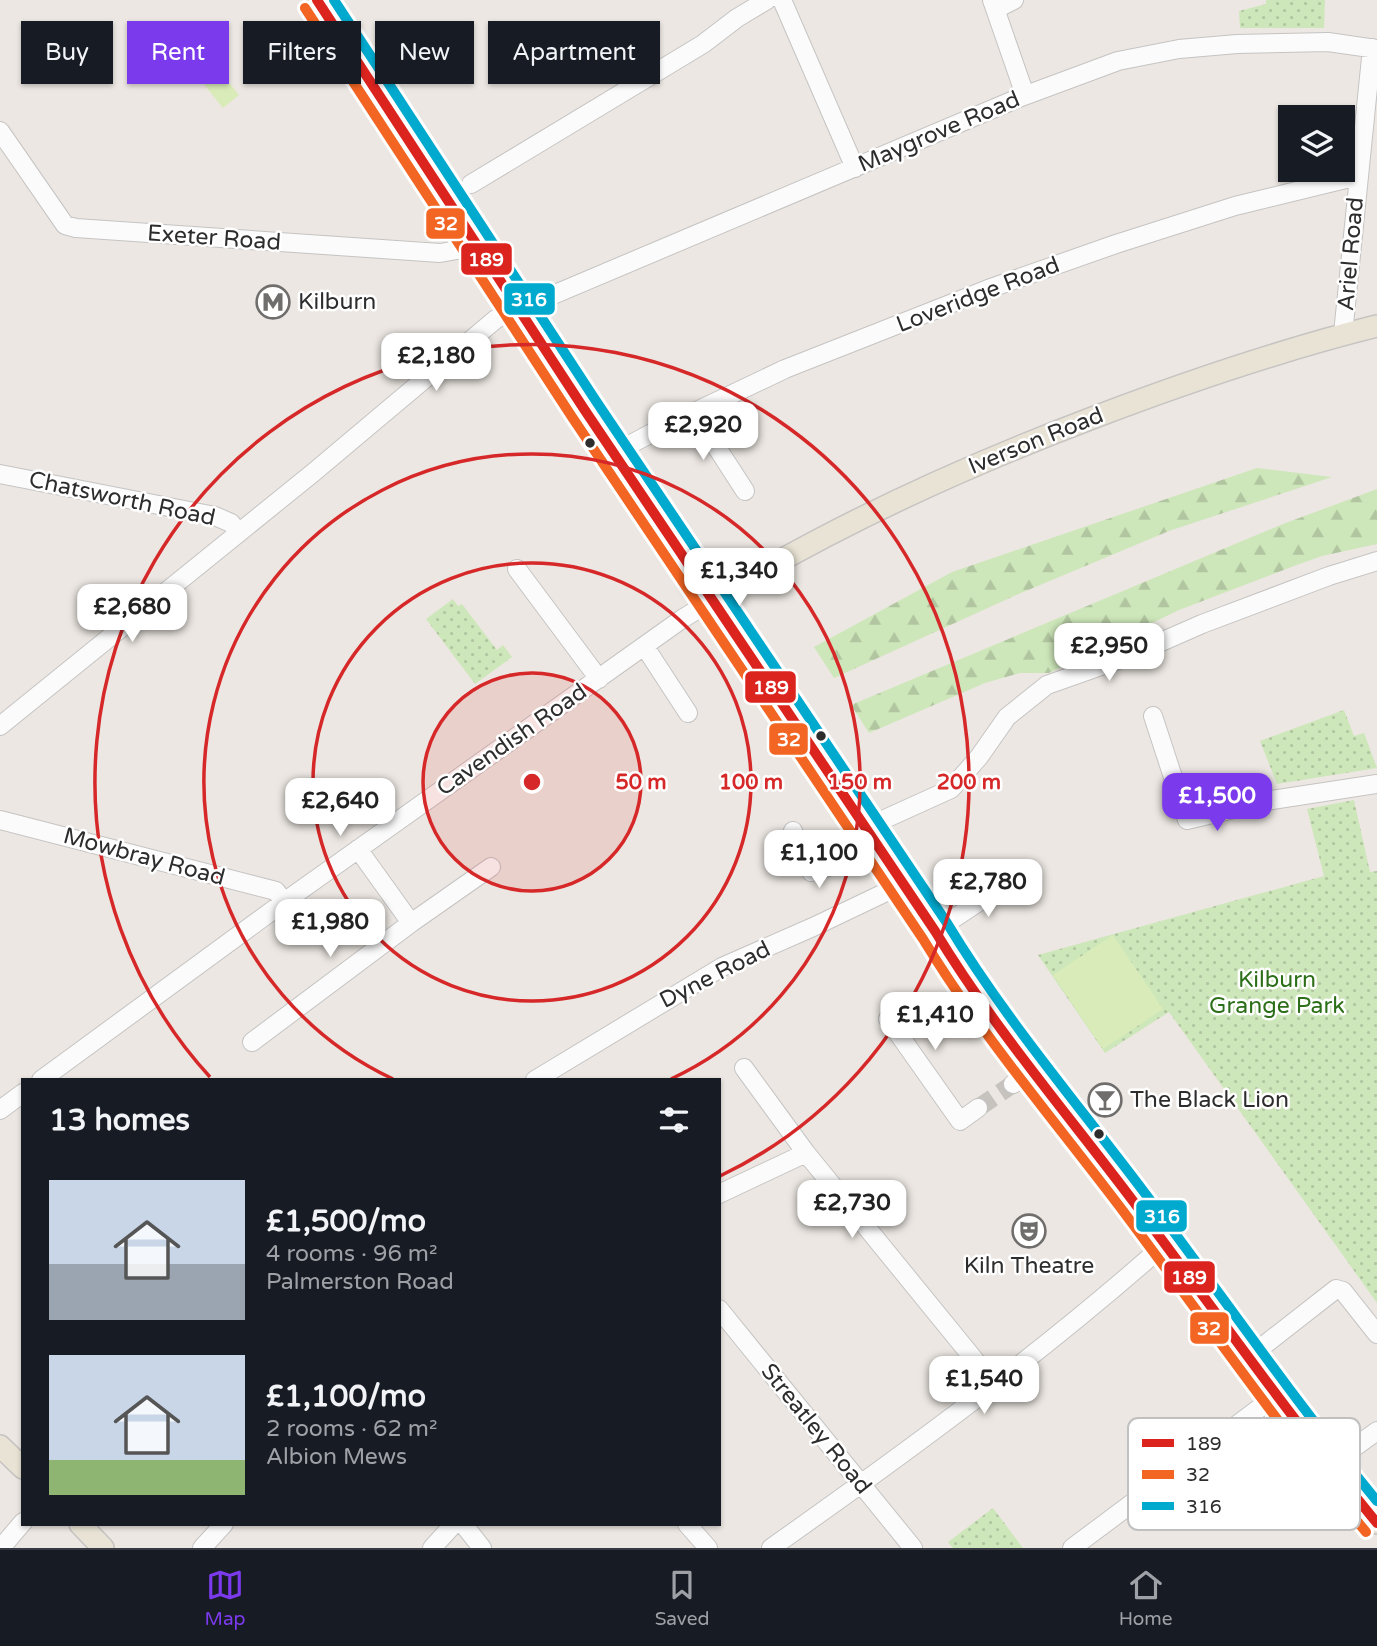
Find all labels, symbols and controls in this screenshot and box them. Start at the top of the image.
chip: Buy [21,21,113,84]
chip: Rent [127,21,229,84]
chip: Filters [243,21,361,84]
chip: New [375,21,474,84]
chip: Apartment [488,21,660,84]
street label: Maygrove Road [854,85,1024,179]
map controls [1278,105,1355,182]
button: layers [1278,105,1355,182]
street label: Ariel Road [1332,196,1370,312]
line badge: 32 [425,207,466,240]
text: 32 [434,213,458,235]
street label: Exeter Road [146,219,282,257]
line badge: 189 [460,242,513,276]
text: 189 [468,249,504,271]
street label: Loveridge Road [892,251,1064,339]
line badge: 316 [503,282,556,316]
metro station icon: Kilburn [254,283,292,321]
place label: Kilburn [298,288,376,316]
text: 316 [511,289,547,311]
pin: £2,180 [379,334,493,393]
text: £2,180 [397,342,475,370]
street label: Iverson Road [964,401,1108,481]
pin: £2,920 [646,402,760,462]
text: £2,920 [664,411,742,439]
unlabelled marker [583,436,597,450]
street label: Chatsworth Road [26,466,218,532]
pin: £1,340 [682,548,796,608]
text: £1,340 [700,557,778,585]
pin: £2,680 [75,584,189,644]
text: £2,680 [93,593,171,621]
pin: £2,950 [1052,624,1166,683]
text: £2,950 [1070,632,1148,660]
line badge: 189 [744,670,797,704]
text: 189 [753,677,789,699]
street label: Cavendish Road [432,678,592,802]
line badge: 32 [768,722,809,756]
text: 32 [777,729,801,751]
unlabelled marker [814,729,828,743]
centre of rings [520,770,544,794]
text: 50 m [615,770,667,795]
text: 100 m [719,770,783,795]
text: 150 m [828,770,892,795]
text: 200 m [937,770,1001,795]
pin: £1,500 [1160,774,1274,833]
pin: £2,640 [283,778,397,838]
text: £1,500 [1178,782,1256,810]
text: £2,640 [301,787,379,815]
street label: Mowbray Road [60,822,228,892]
pin: £1,100 [762,830,876,890]
text: £1,100 [780,839,858,867]
pin: £2,780 [931,860,1045,919]
text: £2,780 [949,868,1027,896]
pin: £1,980 [273,900,387,959]
text: £1,980 [291,908,369,936]
street label: Dyne Road [655,935,775,1015]
park label: Kilburn Grange Park [1209,966,1345,1020]
pin: £1,410 [878,992,992,1052]
text: £1,410 [896,1001,974,1029]
bar icon: The Black Lion [1086,1081,1124,1119]
place label: The Black Lion [1130,1086,1289,1114]
icon: filters [655,1101,693,1139]
text: 13 homes [49,1102,190,1139]
unlabelled marker [1092,1127,1106,1141]
pin: £2,730 [795,1180,909,1240]
text: £2,730 [813,1189,891,1217]
line badge: 316 [1135,1199,1188,1233]
text: £1,500/mo [266,1203,426,1240]
text: 316 [1144,1206,1180,1228]
icon: home [105,1208,189,1292]
theatre icon: Kiln Theatre [1010,1212,1048,1250]
text: 4 rooms · 96 m² [266,1240,437,1268]
place label: Kiln Theatre [964,1252,1094,1280]
line badge: 189 [1163,1260,1216,1294]
text: 189 [1171,1267,1207,1289]
text: Palmerston Road [266,1268,454,1296]
line badge: 32 [1189,1311,1230,1345]
text: 32 [1197,1318,1221,1340]
pin: £1,540 [927,1356,1041,1416]
street label: Streatley Road [755,1358,877,1500]
text: £1,540 [945,1365,1023,1393]
text: £1,100/mo [266,1378,426,1415]
icon: home [105,1383,189,1467]
text: 2 rooms · 62 m² [266,1415,437,1443]
legend [1128,1418,1360,1530]
text: 189 [1186,1433,1222,1455]
text: Albion Mews [266,1443,407,1471]
text: 32 [1186,1464,1210,1486]
text: 316 [1186,1496,1222,1518]
tab: Map [205,1566,246,1630]
tab: Saved [655,1566,710,1630]
tab: Home [1119,1566,1172,1630]

